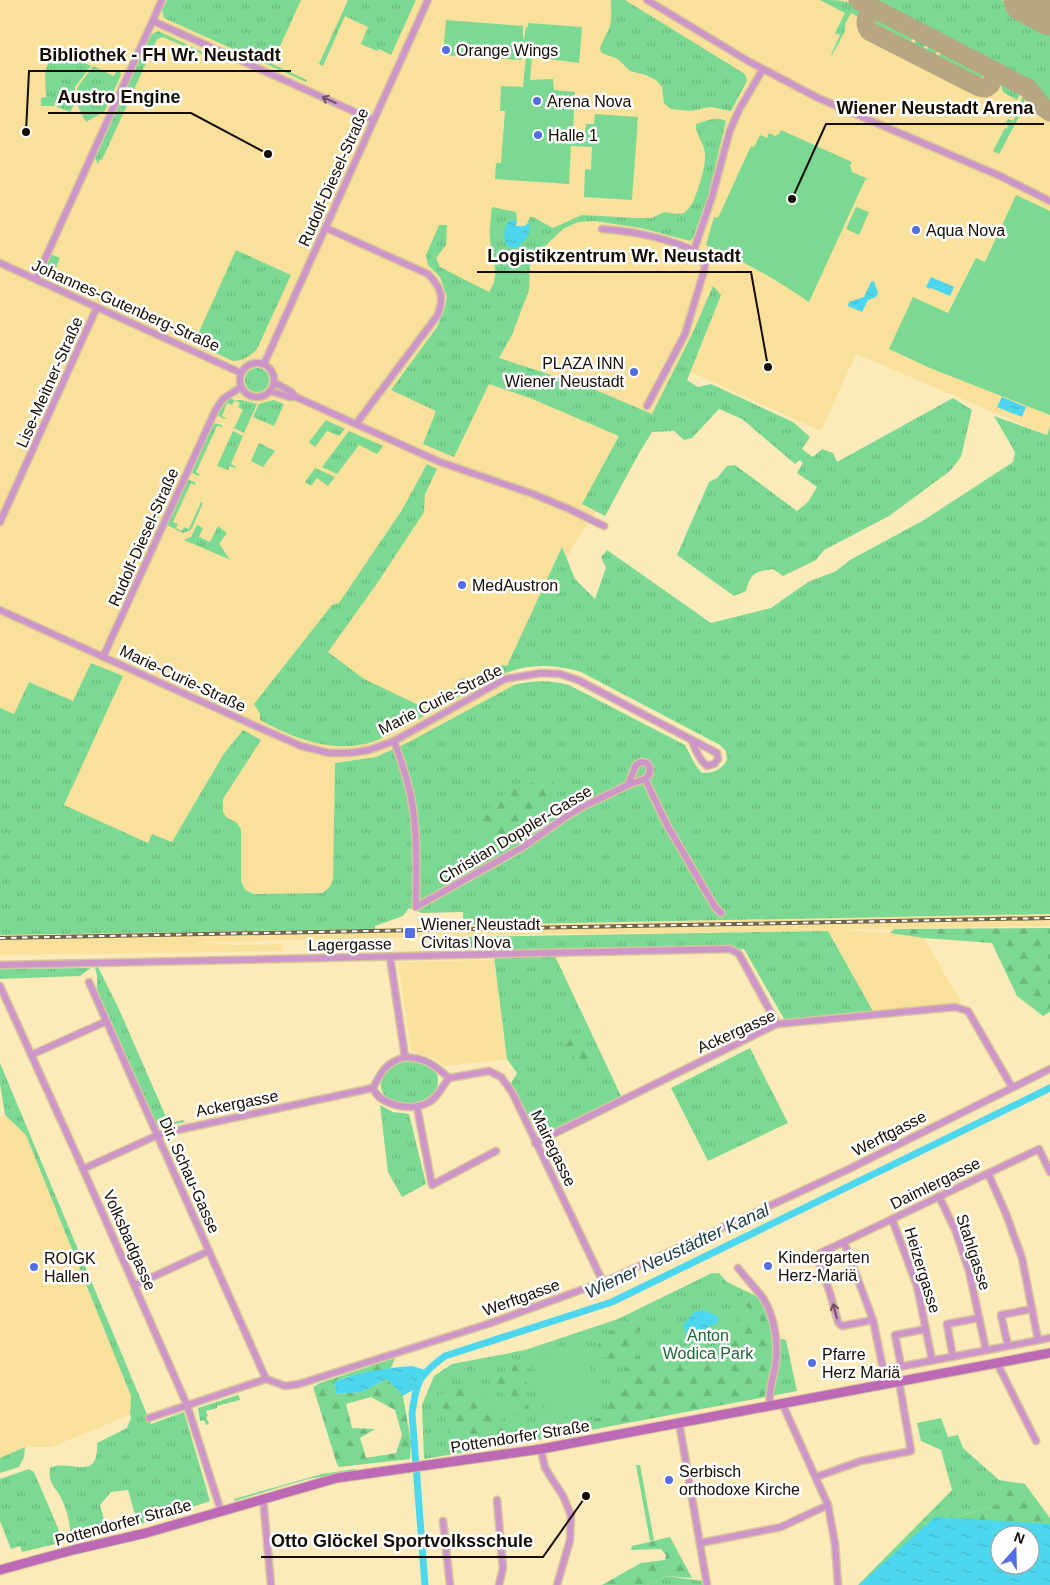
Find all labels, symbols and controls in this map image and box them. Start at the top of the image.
callout: Bibliothek - FH Wr. Neustadt [29,38,291,71]
place label: Orange Wings [456,42,558,59]
marker: Orange Wings [440,44,452,56]
text: Bibliothek - FH Wr. Neustadt [39,45,281,65]
callout: Austro Engine [48,80,191,113]
text: Austro Engine [57,87,181,107]
callout: Wiener Neustadt Arena [826,91,1044,124]
place label: Arena Nova [547,93,632,110]
one-way arrow [322,94,337,104]
marker: Arena Nova [531,95,543,107]
text: Wiener Neustadt Arena [836,98,1035,118]
street label: Rudolf-Diesel-Straße [295,105,372,249]
place label: Halle 1 [548,127,598,144]
marker: Halle 1 [532,129,544,141]
place label: Aqua Nova [926,222,1005,239]
marker: Aqua Nova [910,224,922,236]
callout: Logistikzentrum Wr. Neustadt [477,239,751,272]
text: Logistikzentrum Wr. Neustadt [487,246,741,266]
street label: Johannes-Gutenberg-Straße [29,256,222,355]
street label: Lise-Meitner-Straße [13,314,86,450]
place label: PLAZA INN Wiener Neustadt [505,355,625,390]
marker: PLAZA INN Wiener Neustadt [628,366,640,378]
street label: Rudolf-Diesel-Straße [105,465,182,609]
place label: MedAustron [472,577,558,594]
marker: MedAustron [456,579,468,591]
street label: Marie-Curie-Straße [117,642,249,715]
street label: Marie Curie-Straße [376,661,505,738]
street label: Christian Doppler-Gasse [436,782,595,887]
place label: Wiener Neustadt Civitas Nova [421,916,541,951]
marker: Wiener Neustadt Civitas Nova [403,926,417,940]
street label: Lagergasse [308,935,392,954]
street label: Ackergasse [695,1007,778,1056]
street label: Ackergasse [194,1087,280,1120]
street label: Mairegasse [528,1107,579,1189]
street label: Werftgasse [849,1108,929,1159]
street label: Dir. Schau-Gasse [156,1114,223,1236]
street label: Daimlergasse [888,1154,983,1213]
street label: Volksbadgasse [100,1188,159,1293]
water label: Wiener Neustädter Kanal [582,1199,773,1303]
street label: Stahlgasse [953,1212,994,1293]
street label: Heizergasse [901,1225,944,1315]
place label: Kindergarten Herz-Mariä [778,1249,870,1284]
place label: ROIGK Hallen [44,1250,96,1285]
marker: Kindergarten Herz-Mariä [762,1260,774,1272]
marker: ROIGK Hallen [28,1261,40,1273]
street label: Werftgasse [480,1276,562,1319]
one-way arrow [830,1304,840,1320]
park label: Anton Wodica Park [663,1327,754,1362]
place label: Pfarre Herz Mariä [822,1346,900,1381]
marker: Pfarre Herz Mariä [806,1357,818,1369]
street label: Pottendorfer Straße [449,1417,591,1456]
place label: Serbisch orthodoxe Kirche [679,1463,800,1498]
marker: Serbisch orthodoxe Kirche [663,1474,675,1486]
street label: Pottendorfer Straße [53,1496,193,1549]
callout: Otto Glöckel Sportvolksschule [261,1524,543,1557]
north arrow [990,1525,1040,1575]
text: N [1012,1529,1027,1547]
text: Otto Glöckel Sportvolksschule [271,1531,533,1551]

